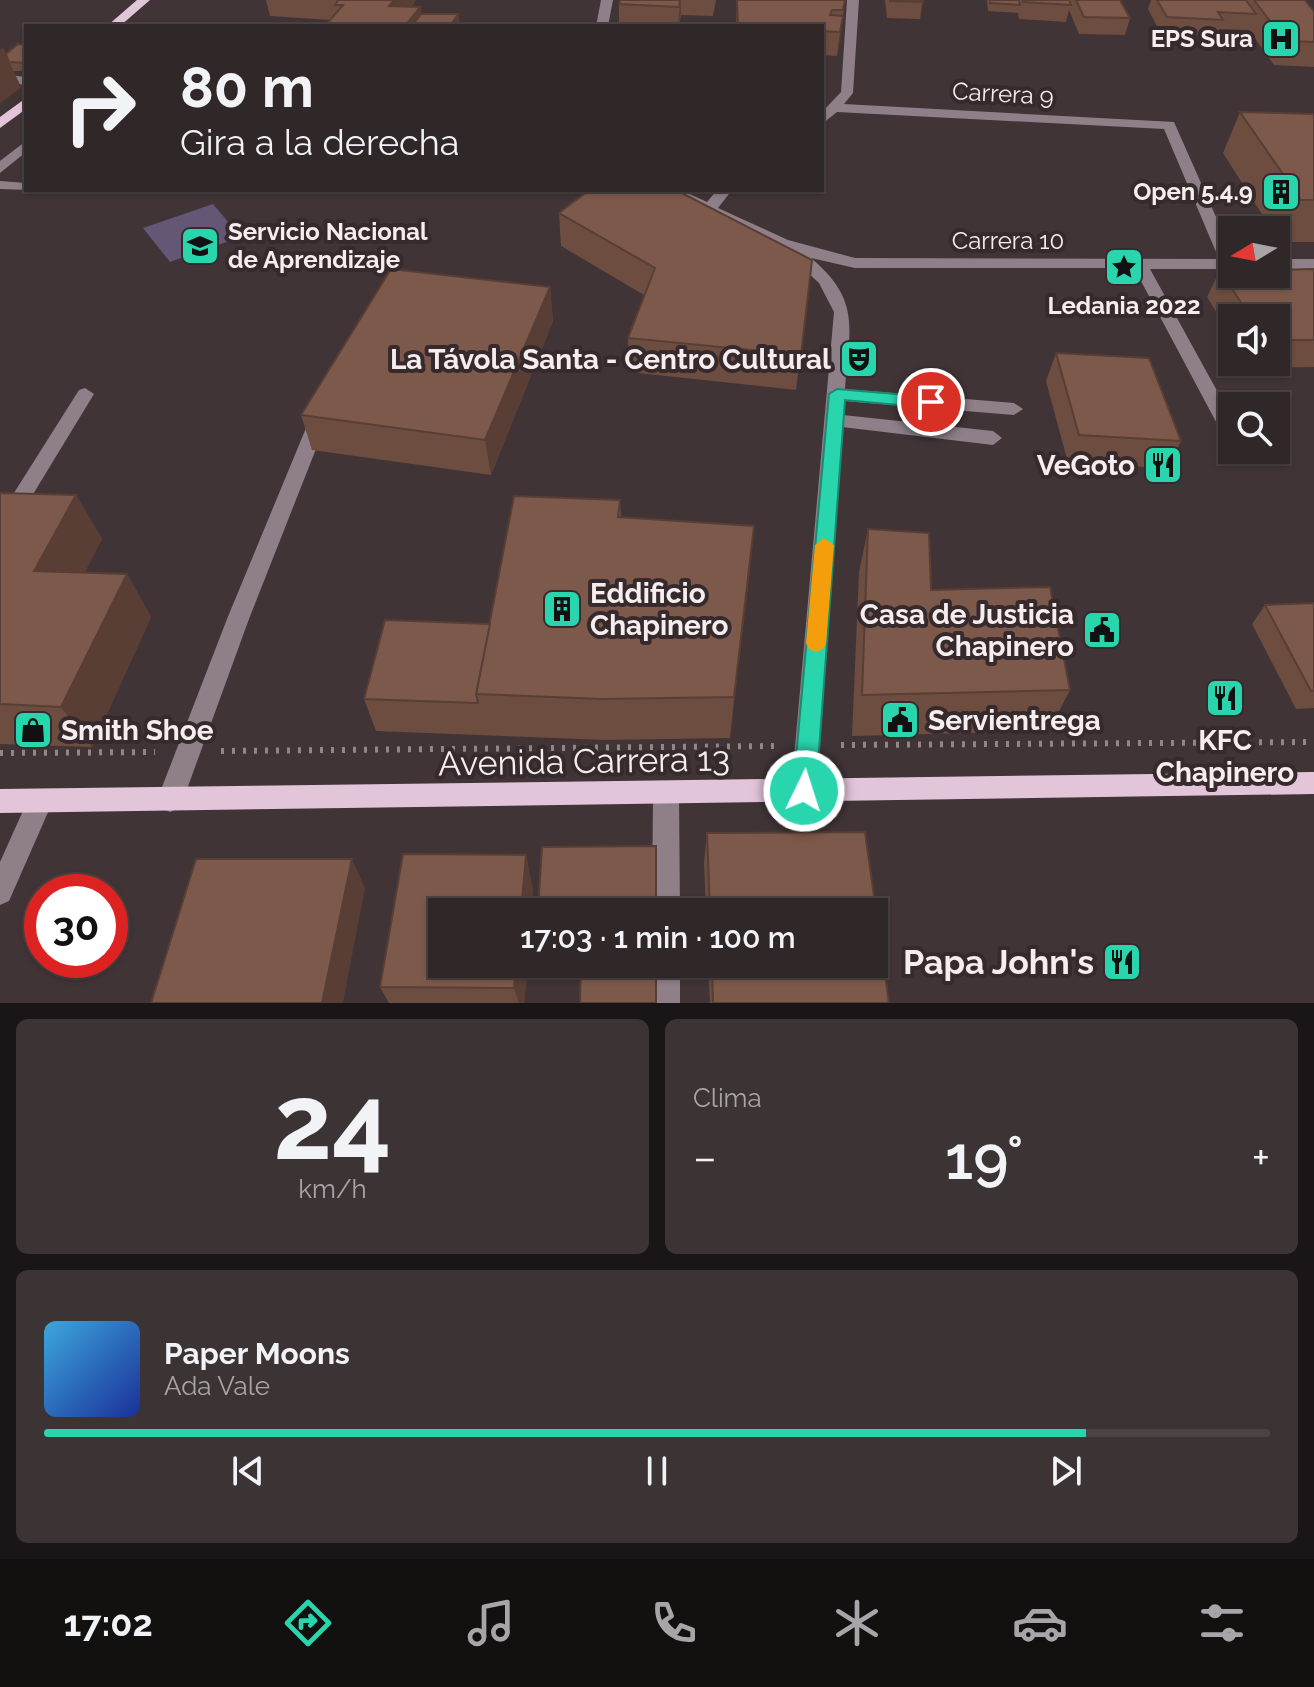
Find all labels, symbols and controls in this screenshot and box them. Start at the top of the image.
hospital icon: EPS Sura [1260,18,1302,60]
place label: EPS Sura [1151,24,1253,53]
text: 80 m [180,54,314,120]
icon: right [48,56,152,160]
street label: Carrera 9 [951,76,1055,111]
text: Gira a la derecha [180,121,459,163]
building icon: Open 5.4.9 [1260,171,1302,213]
place label: Open 5.4.9 [1133,177,1253,206]
north arrow [1218,216,1290,288]
map controls [1218,216,1290,464]
place label: Servicio Nacional de Aprendizaje [228,217,428,274]
school or university icon: Servicio Nacional de Aprendizaje [179,225,221,267]
street label: Carrera 10 [952,226,1064,255]
place icon: Ledania 2022 [1103,246,1145,288]
place label: Ledania 2022 [1047,291,1201,320]
button: sound [1218,304,1290,376]
theatre icon: La Távola Santa - Centro Cultural [838,338,880,380]
place label: La Távola Santa - Centro Cultural [390,343,831,376]
pin [897,368,965,436]
icon: arrive [909,380,953,424]
button: search [1218,392,1290,464]
restaurant icon: VeGoto [1142,444,1184,486]
place label: VeGoto [1037,449,1135,482]
place label: Eddificio Chapinero [590,577,728,642]
building icon: Eddificio Chapinero [541,588,583,630]
place label: Casa de Justicia Chapinero [860,598,1074,663]
public building icon: Casa de Justicia Chapinero [1081,609,1123,651]
restaurant icon: KFC Chapinero [1204,677,1246,719]
public building icon: Servientrega [879,699,921,741]
place label: Servientrega [928,704,1101,737]
shop icon: Smith Shoe [12,709,54,751]
place label: Smith Shoe [61,714,214,747]
place label: KFC Chapinero [1156,724,1294,789]
street label: Avenida Carrera 13 [438,738,730,784]
position arrow [762,749,846,833]
speed limit sign: 30 [24,874,128,978]
text: 17:03 · 1 min · 100 m [520,920,796,955]
restaurant icon: Papa John's [1101,941,1143,983]
place label: Papa John's [903,942,1094,982]
text: 24 [273,1061,392,1183]
text: Clima [693,1083,762,1113]
text: 19° [945,1123,1023,1193]
text: − [693,1132,717,1183]
text: + [1252,1132,1270,1183]
text: km/h [298,1174,367,1204]
text: Paper Moons [164,1336,350,1371]
text: Ada Vale [164,1371,270,1401]
icon: previous [226,1449,270,1493]
icon: pause [635,1449,679,1493]
icon: next [1044,1449,1088,1493]
icon: directions [280,1595,336,1651]
icon: music [463,1595,519,1651]
icon: phone [646,1595,702,1651]
icon: climate [829,1595,885,1651]
icon: car [1012,1595,1068,1651]
icon: filters [1194,1595,1250,1651]
text: 17:02 [63,1602,153,1644]

